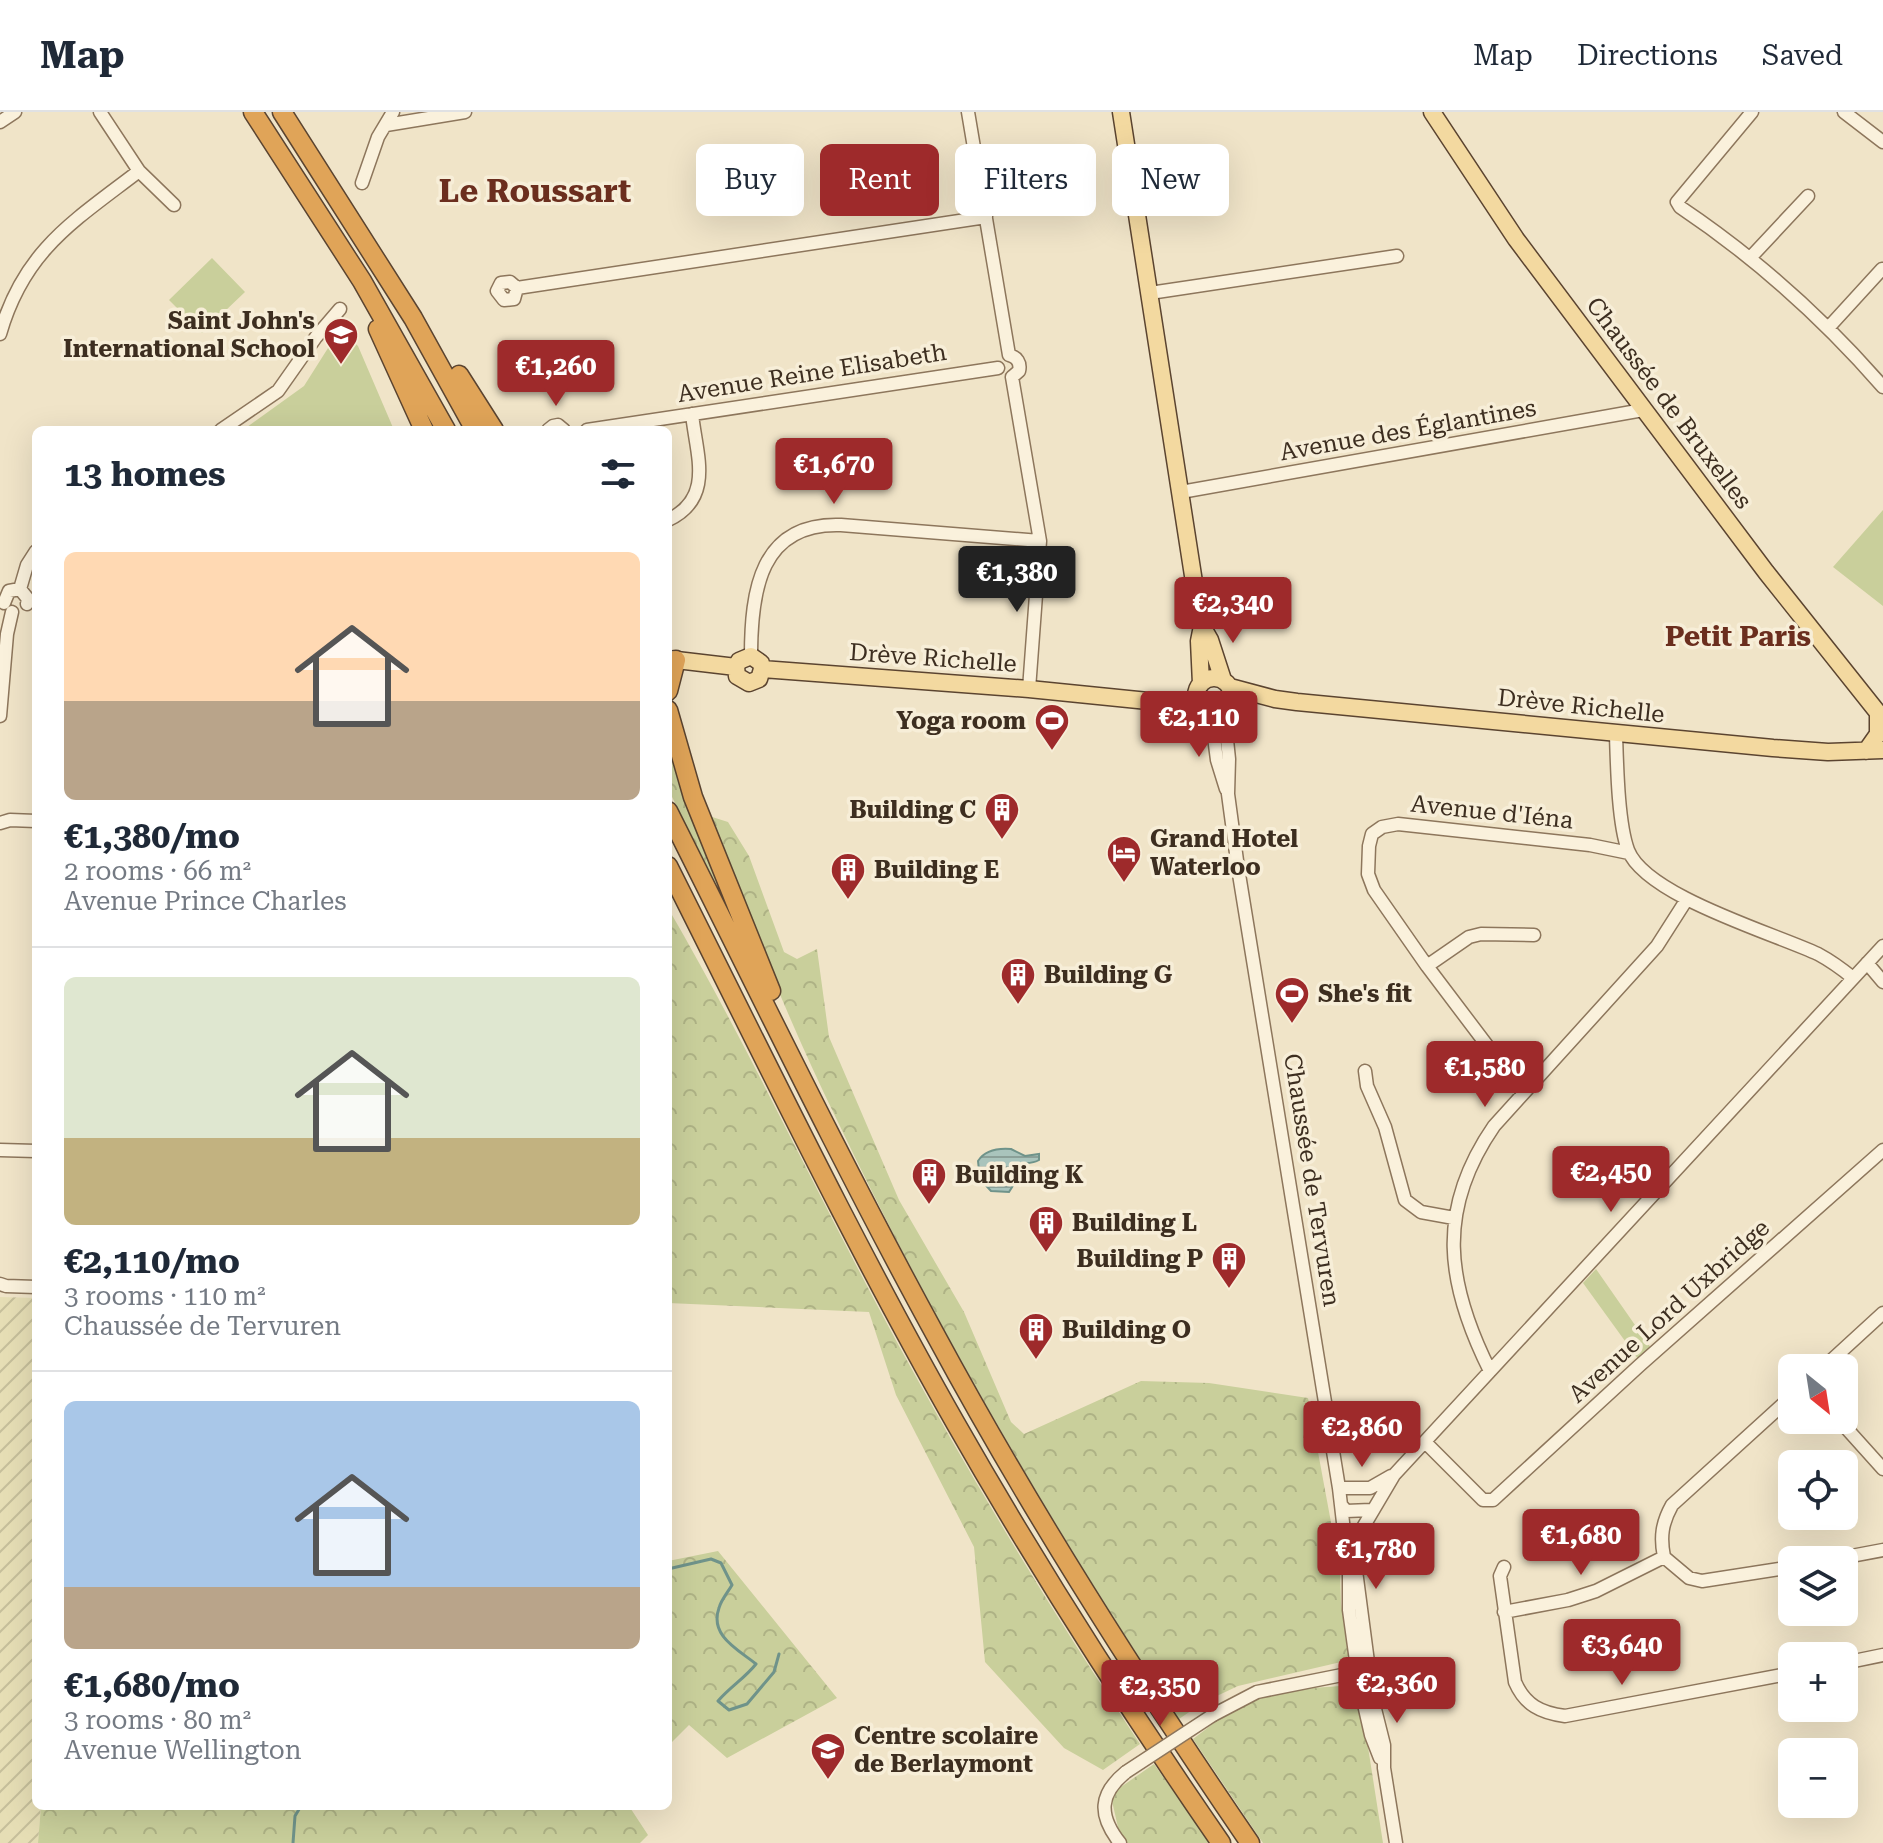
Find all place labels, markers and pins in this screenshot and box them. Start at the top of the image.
place label: Saint John's International School [63,307,315,363]
school or university icon: Saint John's International School [322,316,360,366]
pin: €1,260 [491,340,621,408]
pin: €1,670 [769,438,899,506]
pin: €1,380 [952,546,1082,614]
pin: €2,340 [1168,577,1298,645]
pin: €2,110 [1134,691,1264,759]
sports icon: Yoga room [1033,702,1071,752]
place label: Yoga room [896,707,1026,735]
building icon: Building C [983,791,1021,841]
place label: Building C [849,796,976,824]
place label: Grand Hotel Waterloo [1150,825,1298,881]
hotel icon: Grand Hotel Waterloo [1105,834,1143,884]
building icon: Building E [829,851,867,901]
place label: Building E [874,856,999,884]
building icon: Building G [999,956,1037,1006]
place label: Building G [1044,961,1173,989]
sports icon: She's fit [1273,975,1311,1025]
place label: She's fit [1318,980,1412,1008]
pin: €1,580 [1420,1041,1550,1109]
pin: €2,450 [1546,1146,1676,1214]
building icon: Building K [910,1156,948,1206]
place label: Building K [955,1161,1084,1189]
building icon: Building L [1027,1204,1065,1254]
place label: Building L [1072,1209,1197,1237]
building icon: Building P [1210,1240,1248,1290]
place label: Building P [1077,1245,1203,1273]
building icon: Building O [1017,1311,1055,1361]
place label: Building O [1062,1316,1191,1344]
pin: €2,860 [1297,1401,1427,1469]
pin: €1,680 [1516,1509,1646,1577]
pin: €1,780 [1311,1523,1441,1591]
pin: €3,640 [1557,1619,1687,1687]
pin: €2,360 [1332,1657,1462,1725]
pin: €2,350 [1095,1660,1225,1728]
place label: Centre scolaire de Berlaymont [854,1722,1038,1778]
school or university icon: Centre scolaire de Berlaymont [809,1731,847,1781]

